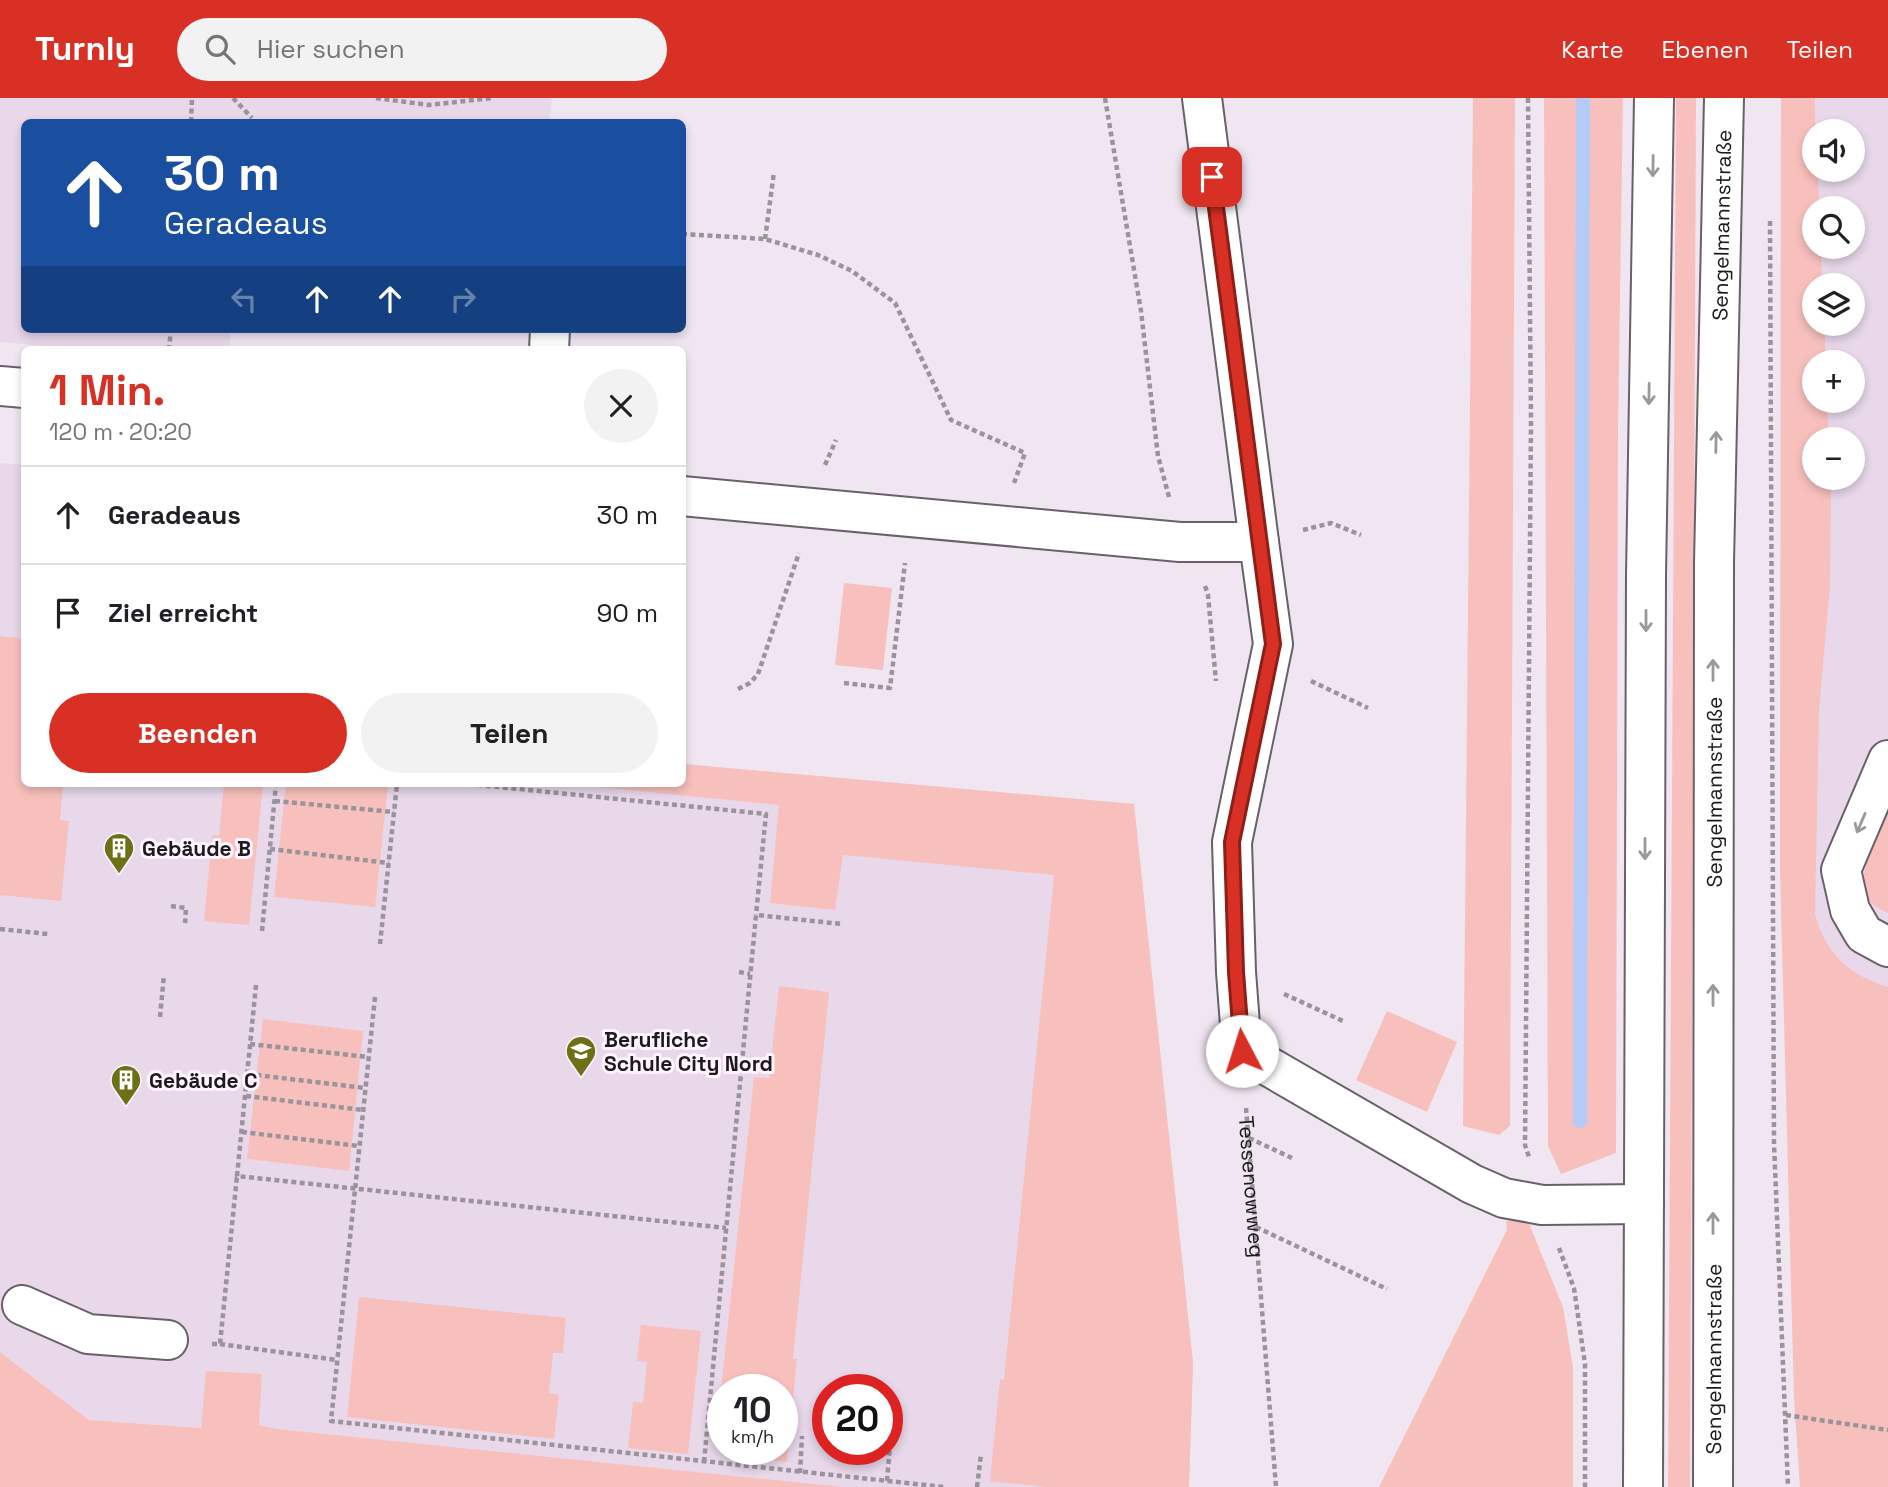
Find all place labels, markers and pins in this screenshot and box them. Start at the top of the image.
pin [1182,147,1242,207]
building icon: Gebäude B [102,831,136,875]
place label: Gebäude B [142,835,251,862]
place label: Berufliche Schule City Nord [604,1026,773,1077]
school or university icon: Berufliche Schule City Nord [564,1034,598,1078]
building icon: Gebäude C [109,1063,143,1107]
place label: Gebäude C [149,1067,258,1094]

